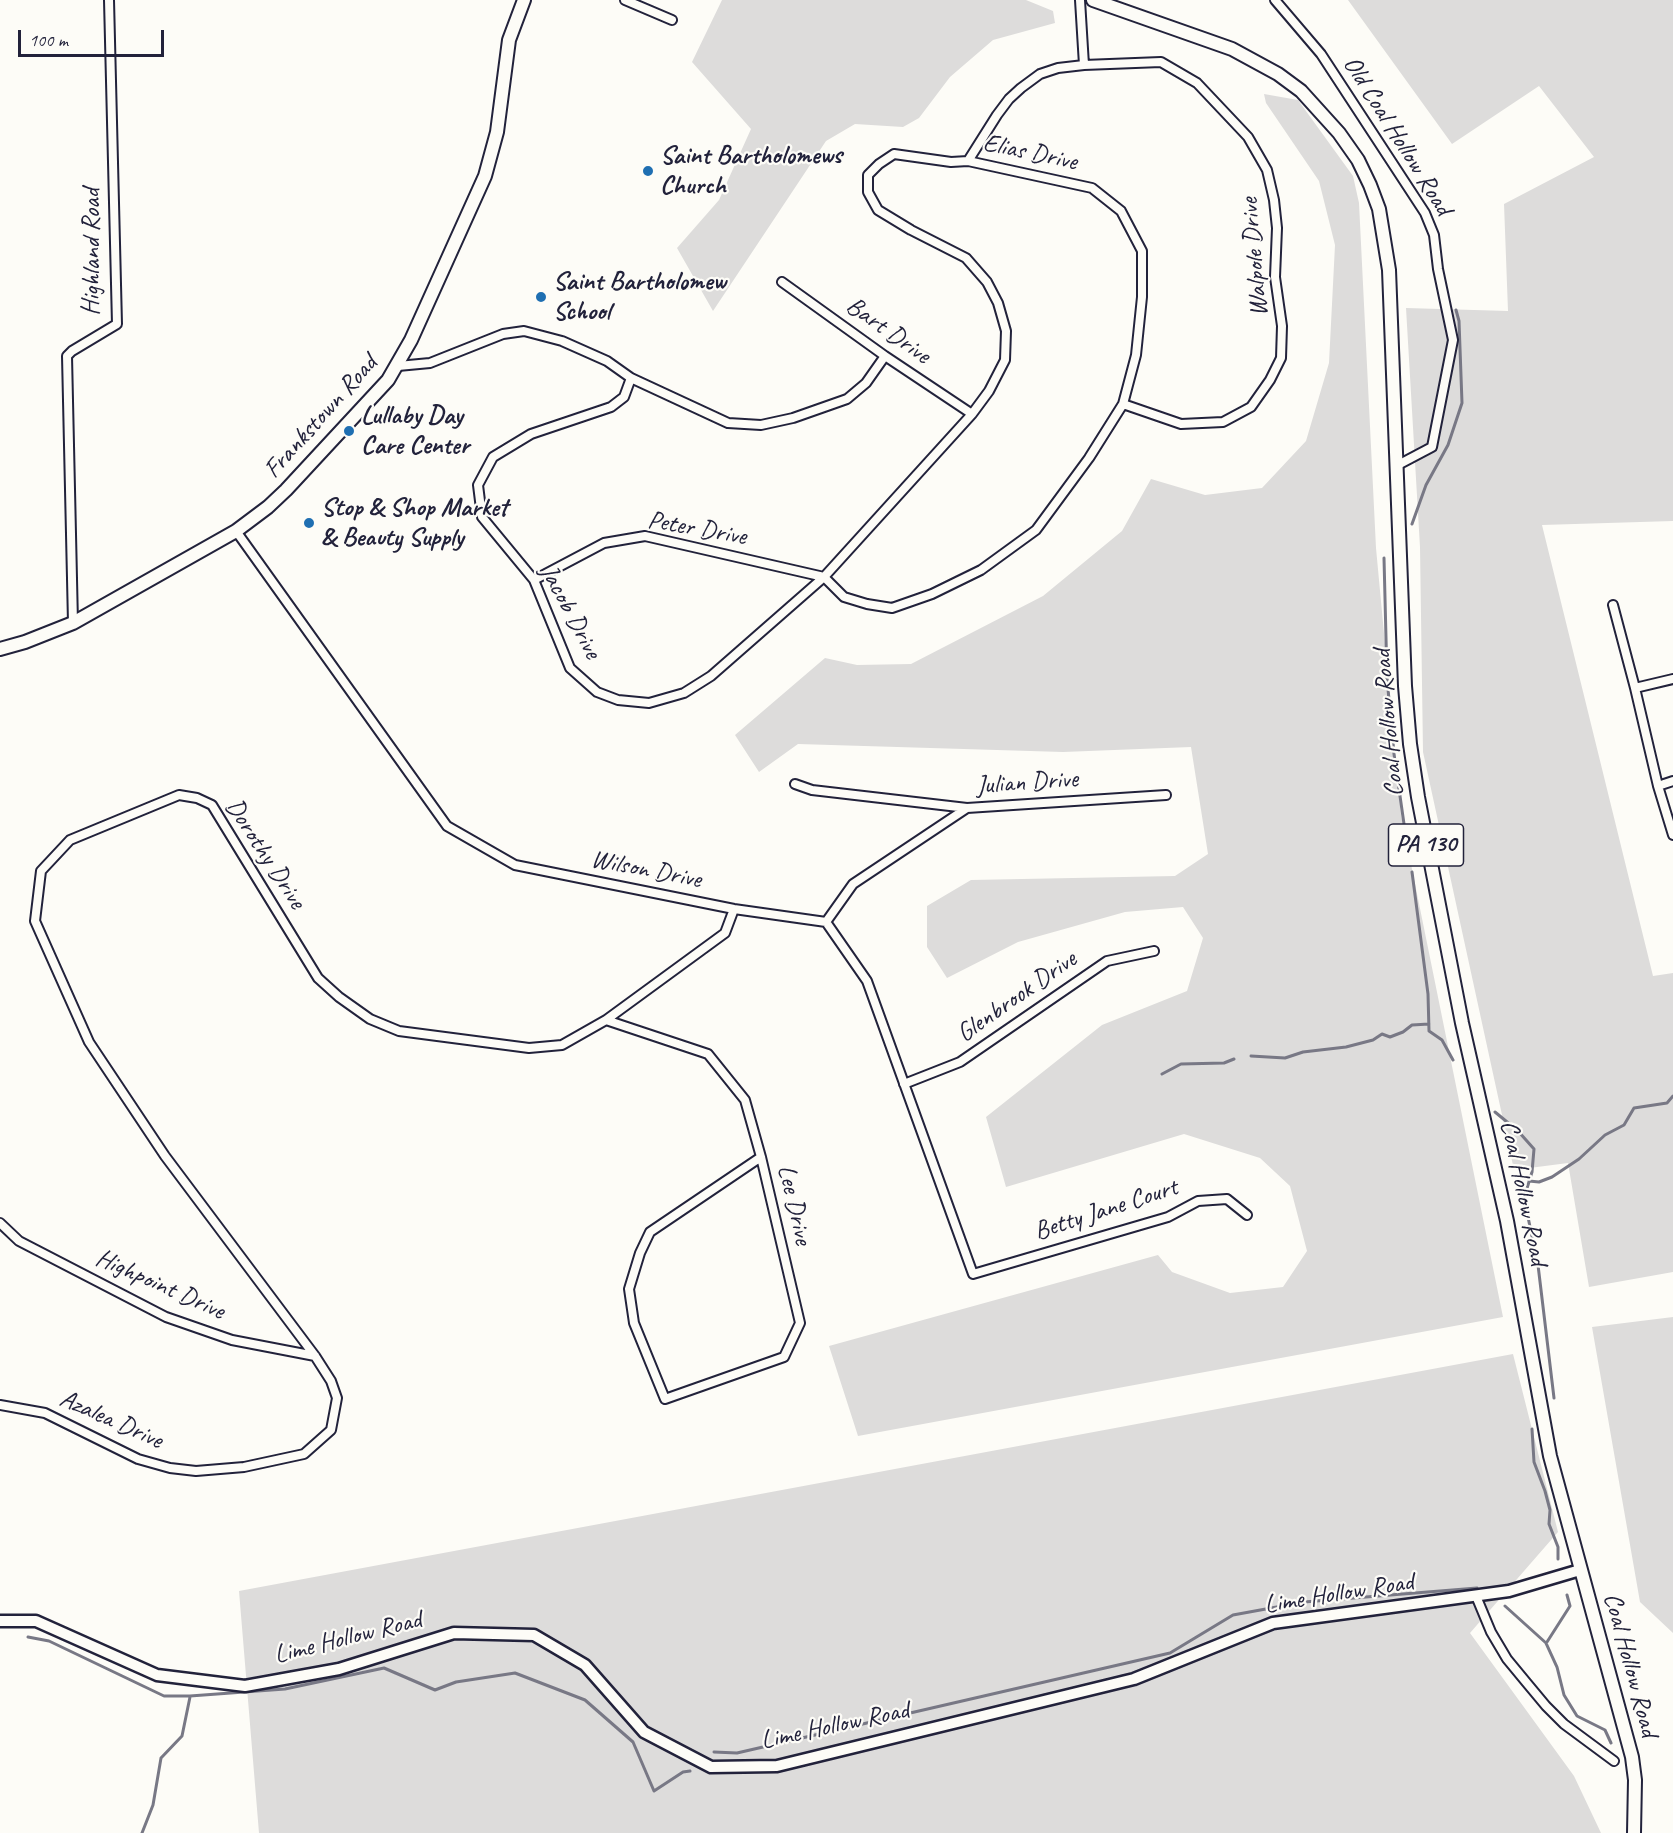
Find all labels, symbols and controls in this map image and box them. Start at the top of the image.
scale bar [21,18,166,56]
text: 100 m [29,29,68,51]
street label: Old Coal Hollow Road [1336,51,1458,221]
street label: Elias Drive [980,128,1080,178]
place label: Saint Bartholomews Church [660,140,842,201]
marker: Saint Bartholomews Church [641,164,655,178]
street label: Highland Road [76,188,108,316]
street label: Walpole Drive [1234,196,1276,318]
place label: Saint Bartholomew School [553,266,726,328]
marker: Saint Bartholomew School [534,290,548,304]
street label: Bart Drive [840,291,936,371]
street label: Frankstown Road [258,349,384,485]
place label: Lullaby Day Care Center [361,400,469,461]
marker: Lullaby Day Care Center [342,424,356,438]
place label: Stop & Shop Market & Beauty Supply [321,492,508,554]
street label: Peter Drive [645,505,749,553]
marker: Stop & Shop Market & Beauty Supply [302,516,316,530]
street label: Jacob Drive [532,560,608,664]
street label: Coal Hollow Road [1367,648,1411,798]
street label: Julian Drive [975,764,1079,802]
street label: Dorothy Drive [218,793,312,915]
road number: PA 130 [1388,824,1464,866]
street label: Wilson Drive [588,844,704,896]
street label: Glenbrook Drive [951,944,1083,1050]
street label: Coal Hollow Road [1492,1118,1554,1268]
street label: Lee Drive [770,1162,818,1248]
street label: Betty Jane Court [1030,1172,1182,1248]
street label: Highpoint Drive [91,1243,229,1327]
street label: Azalea Drive [55,1383,167,1457]
street label: Lime Hollow Road [1262,1567,1416,1621]
street label: Coal Hollow Road [1596,1590,1664,1740]
street label: Lime Hollow Road [271,1605,425,1671]
street label: Lime Hollow Road [758,1695,912,1757]

